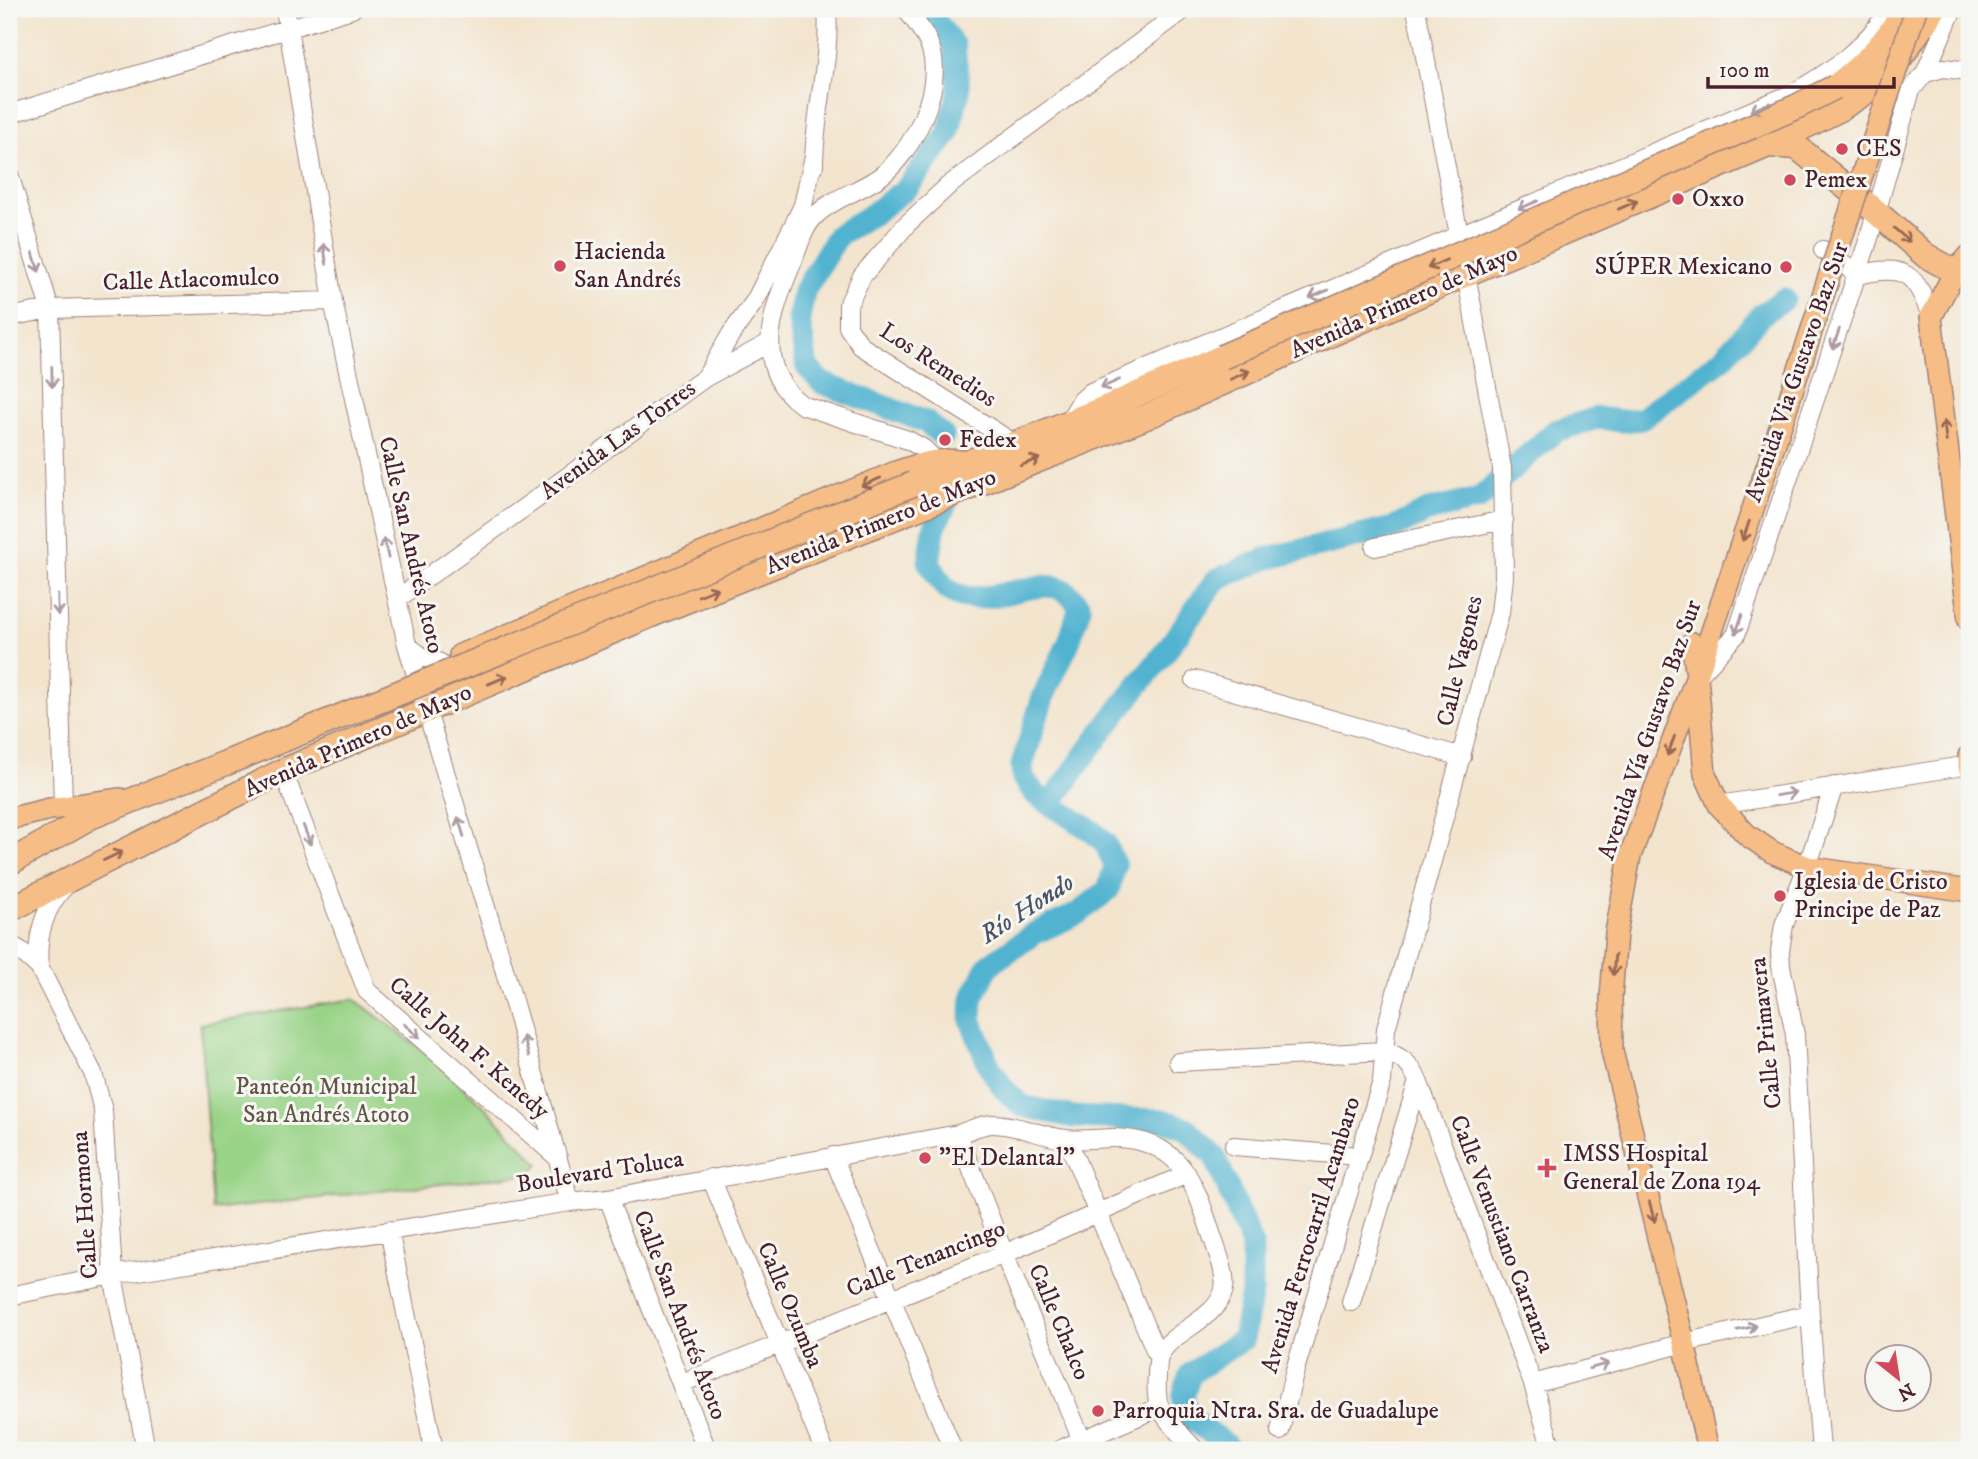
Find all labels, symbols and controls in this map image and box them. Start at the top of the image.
scale bar [1708,46,1894,90]
text: 100 m [1719,58,1770,84]
one-way arrow [1750,101,1772,114]
place label: CES [1856,134,1902,164]
marker: CES [1834,141,1850,157]
place label: Pemex [1804,165,1867,195]
marker: Pemex [1782,172,1798,188]
place label: Oxxo [1692,184,1744,214]
marker: Oxxo [1670,191,1686,207]
one-way arrow [1616,198,1638,211]
one-way arrow [1518,199,1539,212]
one-way arrow [1893,227,1911,243]
place label: Hacienda San Andrés [574,237,681,295]
street label: Avenida Primero de Mayo [1286,238,1522,366]
street label: Avenida Via Gustavo Baz Sur [1738,238,1856,506]
one-way arrow [318,243,331,265]
one-way arrow [31,251,43,273]
place label: SÚPER Mexicano [1595,251,1772,282]
marker: Hacienda San Andrés [552,258,568,274]
one-way arrow [1427,258,1448,271]
marker: SÚPER Mexicano [1778,259,1794,275]
street label: Calle Atlacomulco [102,262,280,298]
one-way arrow [1309,289,1330,302]
street label: Los Remedios [874,316,1002,414]
one-way arrow [1829,328,1841,350]
one-way arrow [45,366,59,389]
one-way arrow [1228,368,1250,381]
street label: Avenida Las Torres [534,374,702,506]
one-way arrow [1100,378,1121,391]
one-way arrow [1939,420,1952,442]
place label: Fedex [959,425,1017,455]
marker: Fedex [937,432,953,448]
street label: Calle San Andrés Atoto [371,434,451,656]
one-way arrow [1018,455,1040,468]
street label: Avenida Primero de Mayo [761,462,1001,582]
one-way arrow [861,477,882,490]
one-way arrow [1739,520,1752,542]
one-way arrow [378,537,392,560]
one-way arrow [696,585,718,598]
one-way arrow [51,593,64,616]
street label: Calle Vagones [1430,593,1490,729]
street label: Avenida Vía Gustavo Baz Sur [1591,596,1709,864]
one-way arrow [1732,613,1744,635]
one-way arrow [486,672,508,685]
street label: Avenida Primero de Mayo [240,677,476,805]
one-way arrow [1664,734,1676,756]
one-way arrow [1774,787,1797,800]
one-way arrow [454,817,467,839]
one-way arrow [302,823,314,845]
one-way arrow [102,848,123,862]
water label: Río Hondo [973,866,1080,952]
place label: Iglesia de Cristo Principe de Paz [1794,867,1948,925]
marker: Iglesia de Cristo Principe de Paz [1772,888,1788,904]
one-way arrow [1607,953,1620,975]
street label: Calle Primavera [1743,955,1789,1110]
street label: Calle John F. Kenedy [383,970,556,1126]
one-way arrow [403,1023,421,1039]
one-way arrow [518,1035,531,1057]
park label: Panteón Municipal San Andrés Atoto [235,1072,417,1130]
street label: Avenida Ferrocarril Acambaro [1255,1093,1367,1377]
street label: Calle Venustiano Carranza [1443,1111,1561,1358]
street label: Calle Hormona [65,1129,105,1280]
place label: IMSS Hospital General de Zona 194 [1563,1139,1761,1197]
place label: "El Delantal" [939,1143,1075,1173]
street label: Boulevard Toluca [514,1144,686,1200]
marker: "El Delantal" [917,1150,933,1166]
marker: IMSS Hospital General de Zona 194 [1537,1158,1557,1178]
one-way arrow [1646,1200,1659,1223]
street label: Calle San Andrés Atoto [626,1206,734,1424]
street label: Calle Tenancingo [842,1213,1010,1305]
street label: Calle Ozumba [750,1237,830,1373]
street label: Calle Chalco [1021,1259,1097,1385]
one-way arrow [1735,1321,1758,1335]
north arrow [1862,1344,1932,1414]
one-way arrow [1587,1359,1610,1372]
text: N [1893,1378,1918,1405]
place label: Parroquia Ntra. Sra. de Guadalupe [1112,1396,1439,1426]
marker: Parroquia Ntra. Sra. de Guadalupe [1090,1403,1106,1419]

